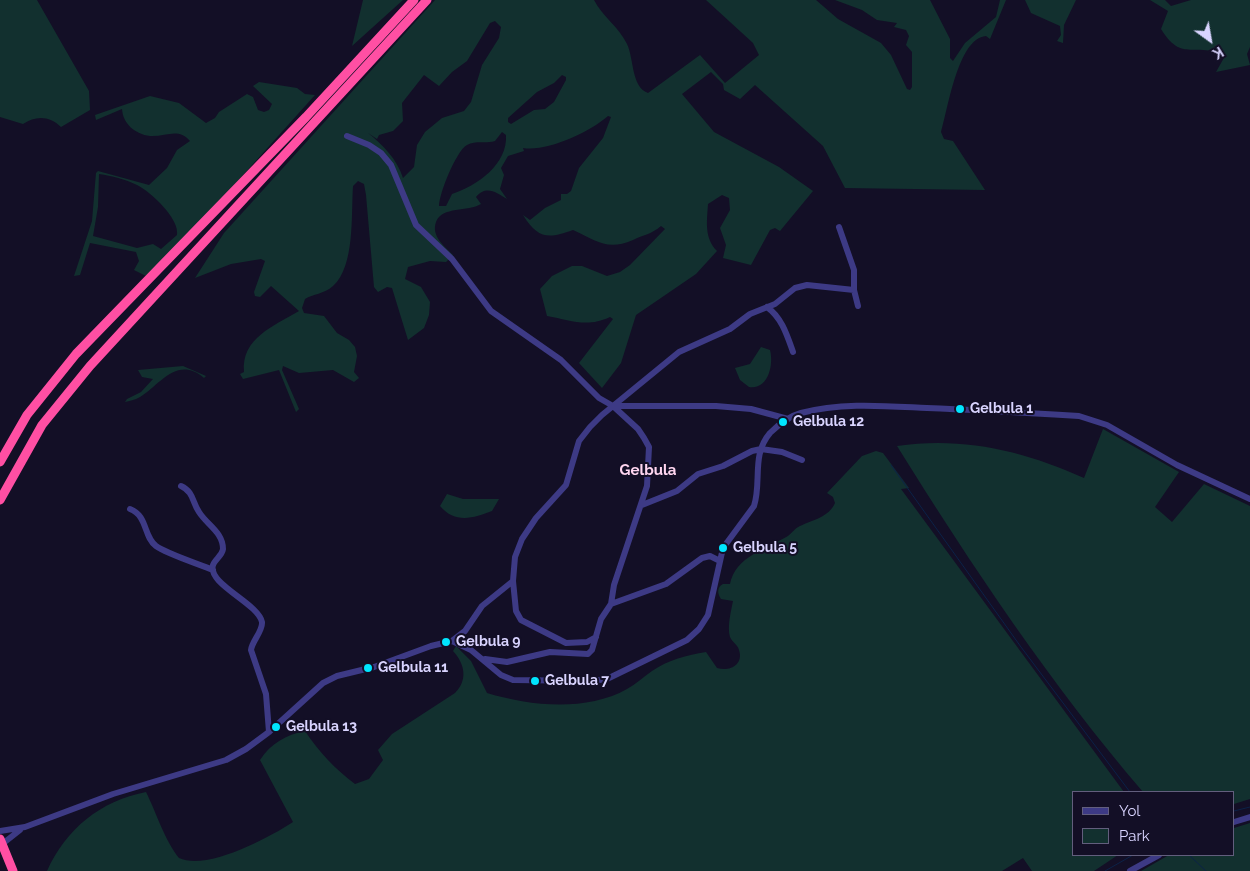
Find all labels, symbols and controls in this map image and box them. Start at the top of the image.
north arrow [1185,15,1235,65]
text: K [1210,43,1226,62]
place label: Gelbula 1 [970,401,1033,417]
marker: Gelbula 1 [954,403,966,415]
place label: Gelbula 12 [793,414,864,430]
marker: Gelbula 12 [777,416,789,428]
district label: Gelbula [620,461,676,479]
place label: Gelbula 5 [733,540,797,556]
marker: Gelbula 5 [717,542,729,554]
place label: Gelbula 9 [456,634,521,650]
marker: Gelbula 9 [440,636,452,648]
place label: Gelbula 11 [378,660,448,676]
marker: Gelbula 11 [362,662,374,674]
place label: Gelbula 7 [545,673,609,689]
marker: Gelbula 7 [529,675,541,687]
place label: Gelbula 13 [286,719,357,735]
marker: Gelbula 13 [270,721,282,733]
legend [1072,791,1235,856]
text: Yol [1119,802,1140,820]
text: Park [1119,827,1150,845]

